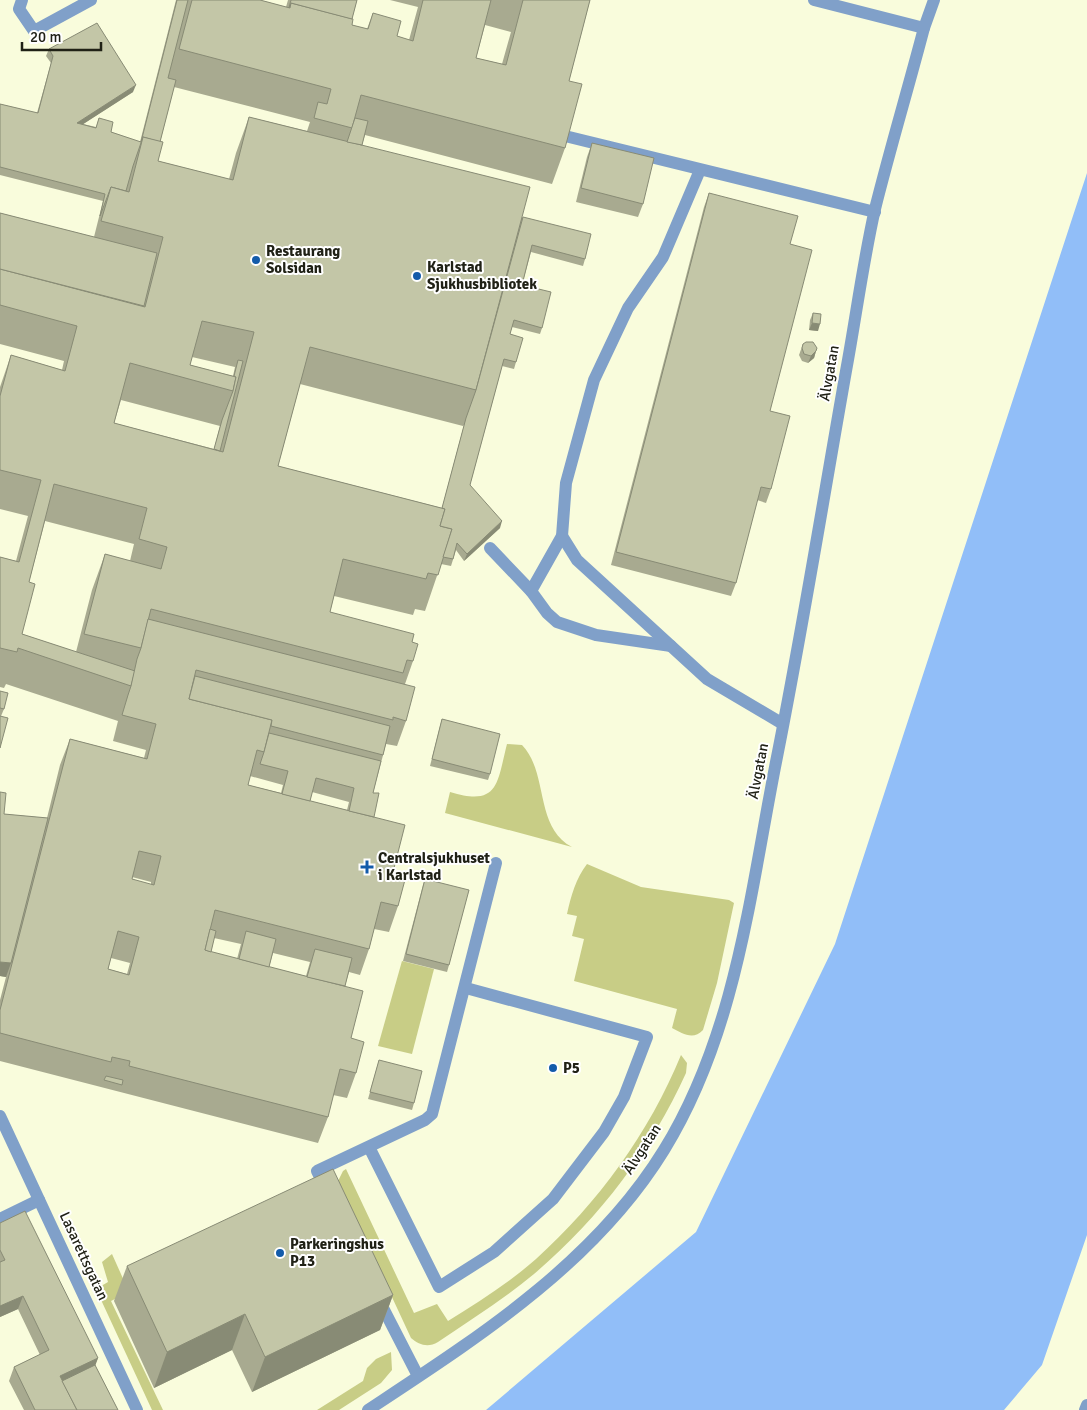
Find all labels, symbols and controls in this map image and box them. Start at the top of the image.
scale bar [22,20,101,52]
text: 20 m [30,28,61,46]
place label: Restaurang Solsidan [266,242,340,277]
marker: Restaurang Solsidan [250,254,262,266]
place label: Karlstad Sjukhusbibliotek [427,258,537,293]
marker: Karlstad Sjukhusbibliotek [411,270,423,282]
street label: Älvgatan [815,344,843,402]
street label: Älvgatan [744,742,772,800]
place label: Centralsjukhuset i Karlstad [378,849,490,884]
marker: Centralsjukhuset i Karlstad [360,860,374,874]
place label: P5 [563,1059,580,1077]
marker: P5 [547,1062,559,1074]
street label: Älvgatan [619,1120,665,1178]
street label: Lasarettsgatan [56,1209,112,1303]
place label: Parkeringshus P13 [290,1235,384,1270]
marker: Parkeringshus P13 [274,1247,286,1259]

